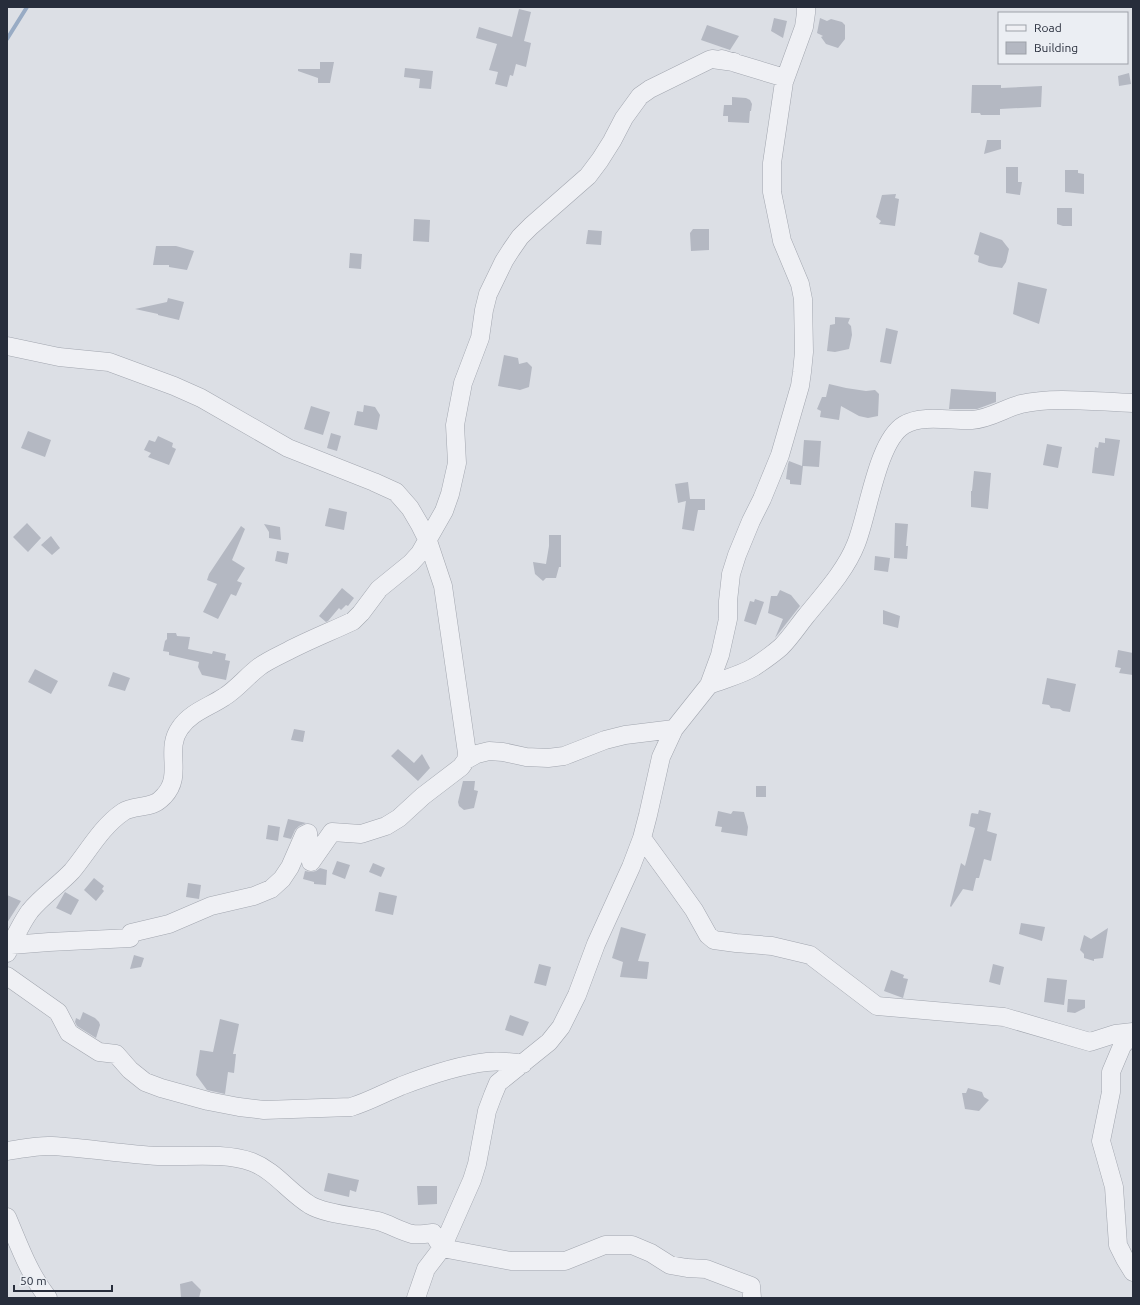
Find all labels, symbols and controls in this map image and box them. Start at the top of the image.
legend [998,12,1128,64]
text: Road [1034,21,1062,34]
text: Building [1034,41,1078,54]
scale bar [14,1267,112,1293]
text: 50 m [20,1274,47,1287]

